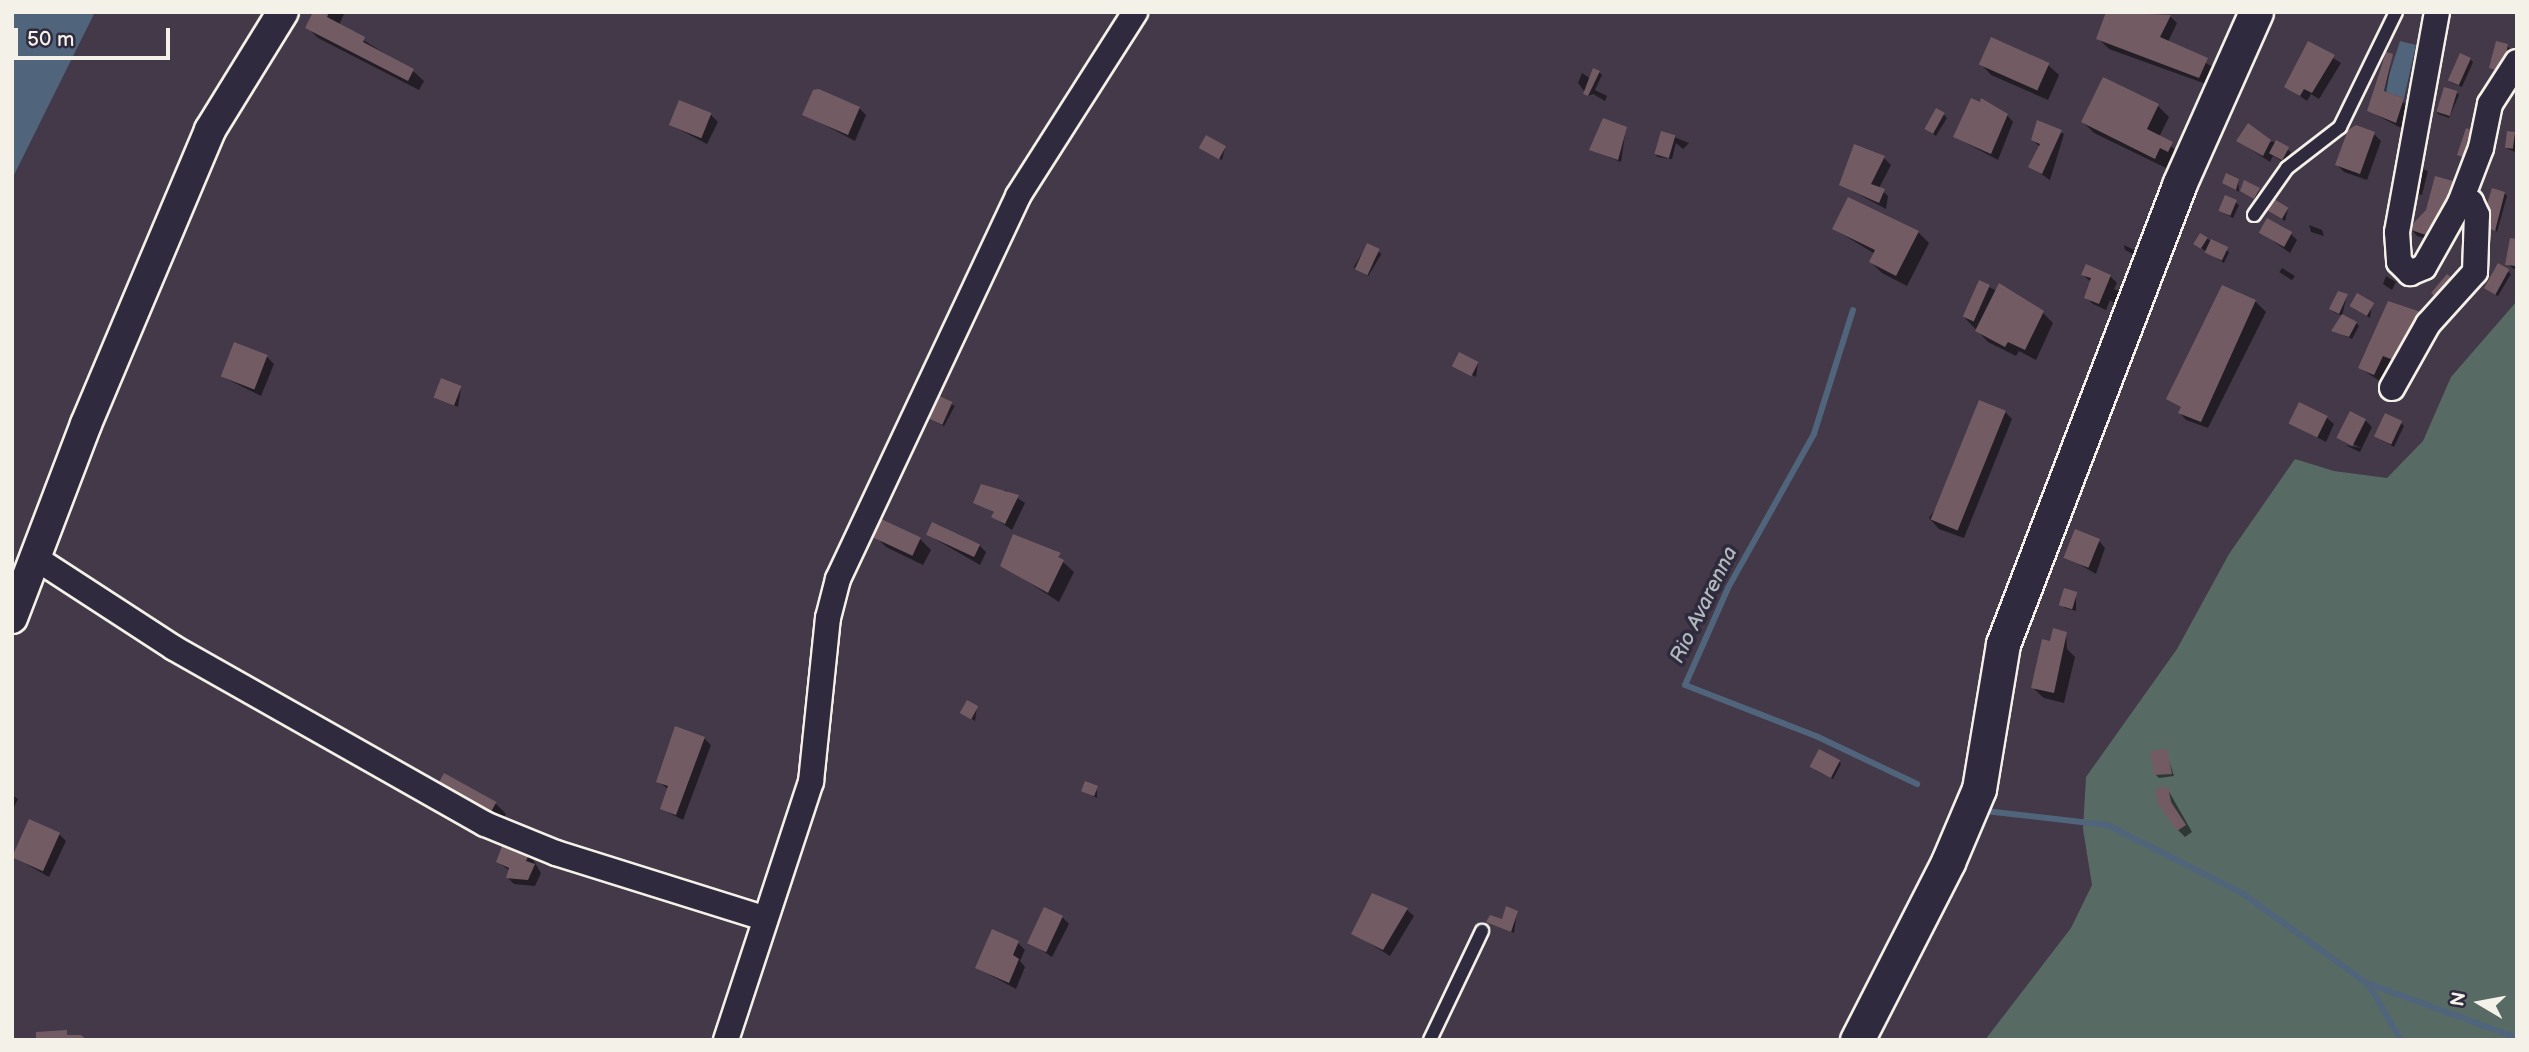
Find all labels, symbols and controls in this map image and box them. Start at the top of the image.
scale bar [18,14,173,58]
text: 50 m [27,27,74,52]
water label: Rio Avarenna [1665,543,1743,667]
north arrow [2445,968,2515,1038]
text: N [2446,990,2471,1008]

